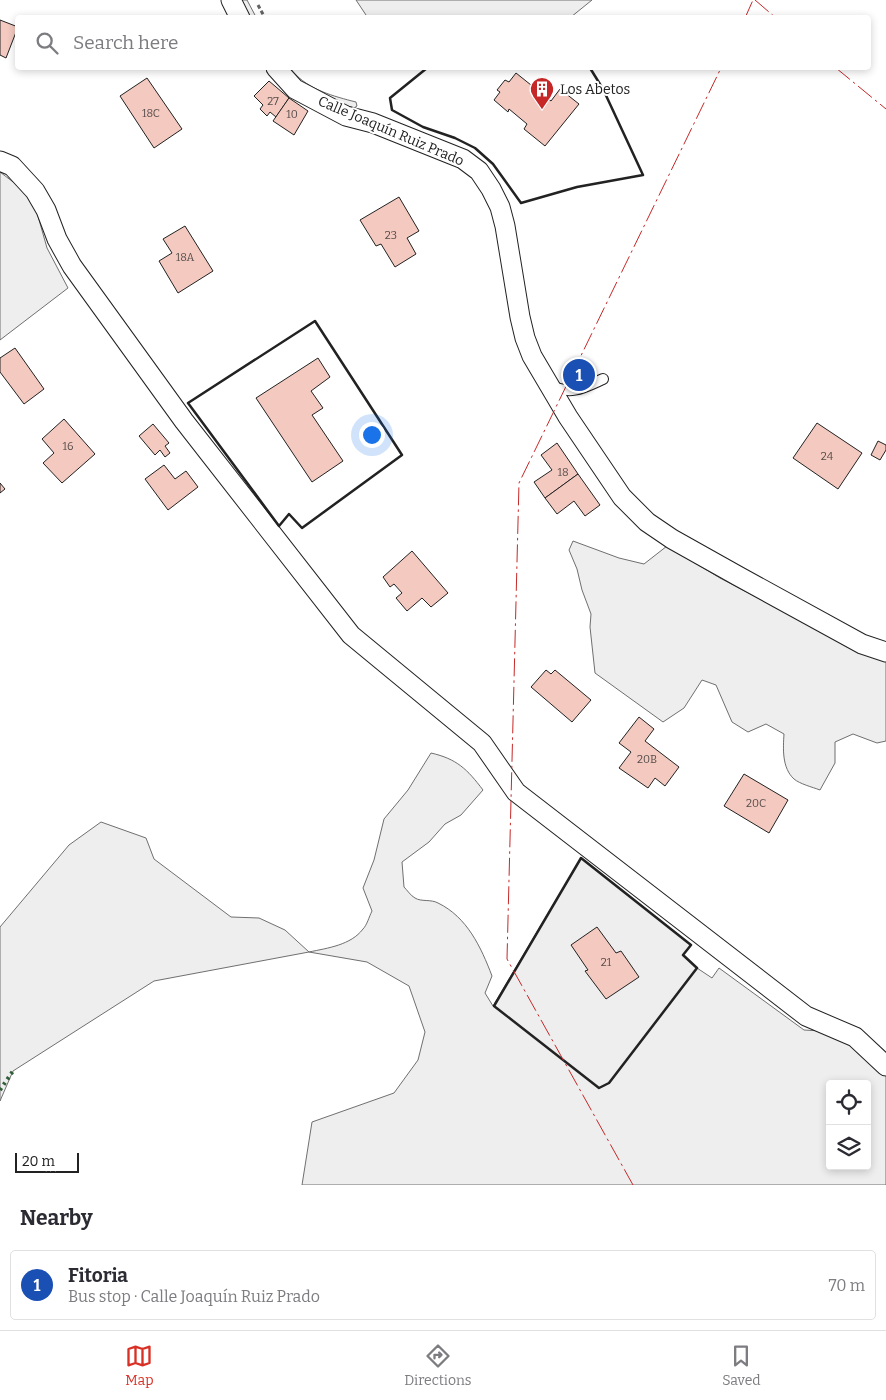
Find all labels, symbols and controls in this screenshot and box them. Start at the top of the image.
search box [15,15,871,70]
icon: search [33,29,61,57]
text: Search here [73,31,178,54]
building icon: Los Abetos [529,76,555,110]
place label: Los Abetos [560,81,630,98]
street label: Calle Joaquín Ruiz Prado [315,93,467,169]
house number: 27 [267,95,279,108]
house number: 18C [142,107,160,120]
house number: 10 [286,108,298,121]
house number: 23 [385,229,397,242]
house number: 18A [176,251,194,264]
pin: 1 [563,356,595,394]
your location [359,422,385,448]
house number: 16 [63,440,73,453]
house number: 24 [821,450,834,463]
house number: 18 [557,466,569,479]
house number: 20B [637,753,657,766]
house number: 20C [746,797,766,810]
house number: 21 [601,956,612,969]
map controls [826,1080,871,1170]
button: locate [826,1080,871,1125]
button: layers [826,1125,871,1170]
scale bar [15,1150,79,1173]
text: 20 m [22,1153,55,1170]
text: Nearby [20,1205,93,1231]
text: Fitoria [68,1264,128,1287]
text: 1 [34,1276,40,1295]
text: 70 m [829,1276,865,1295]
text: Bus stop · Calle Joaquín Ruiz Prado [68,1287,320,1306]
tab: Map [125,1342,154,1389]
tab: Directions [404,1342,472,1389]
tab: Saved [722,1342,761,1389]

